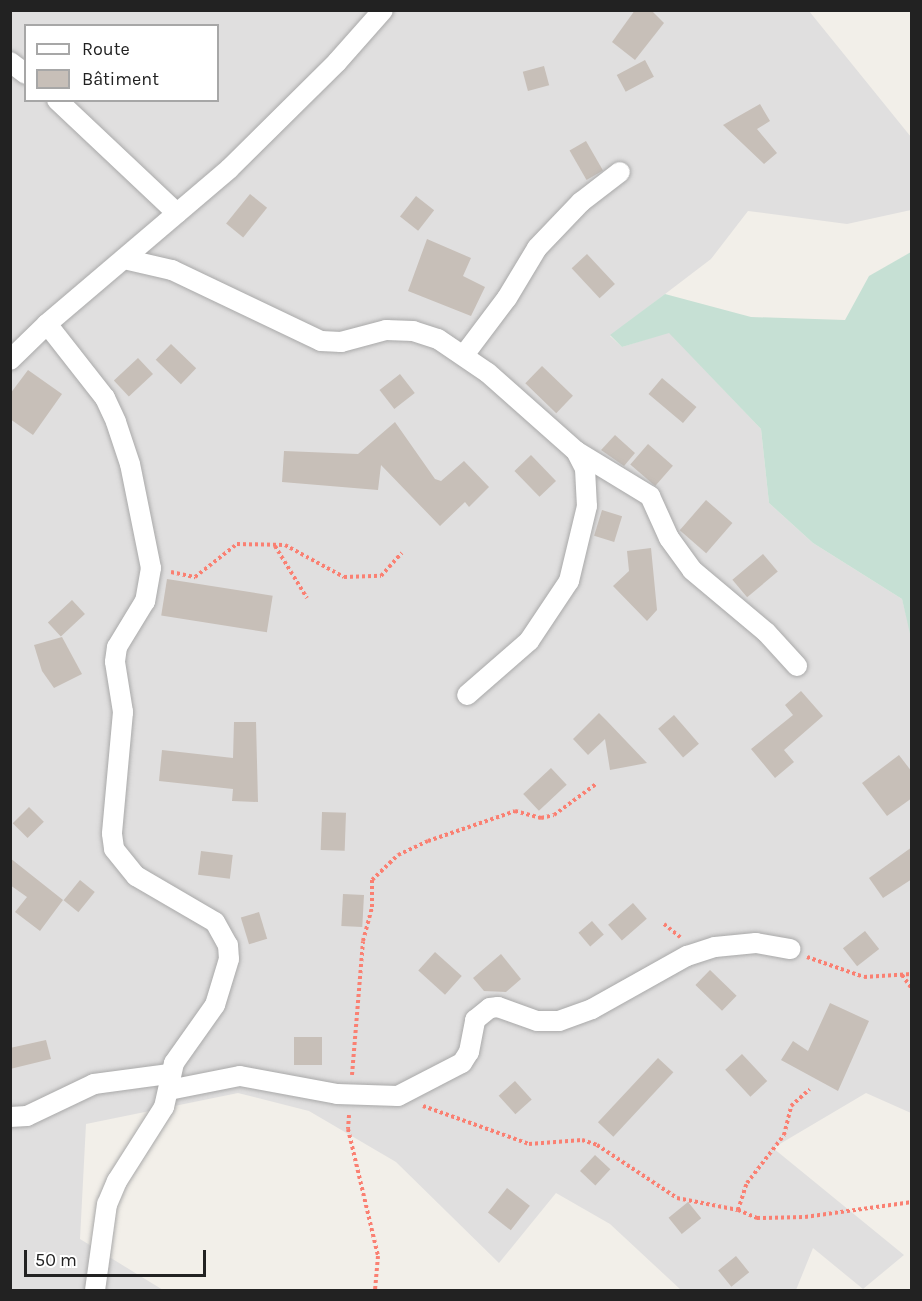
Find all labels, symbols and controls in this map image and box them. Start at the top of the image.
legend [24,24,219,102]
text: Route [82,38,130,60]
text: Bâtiment [82,68,159,90]
scale bar [27,1238,208,1276]
text: 50 m [35,1249,77,1271]

